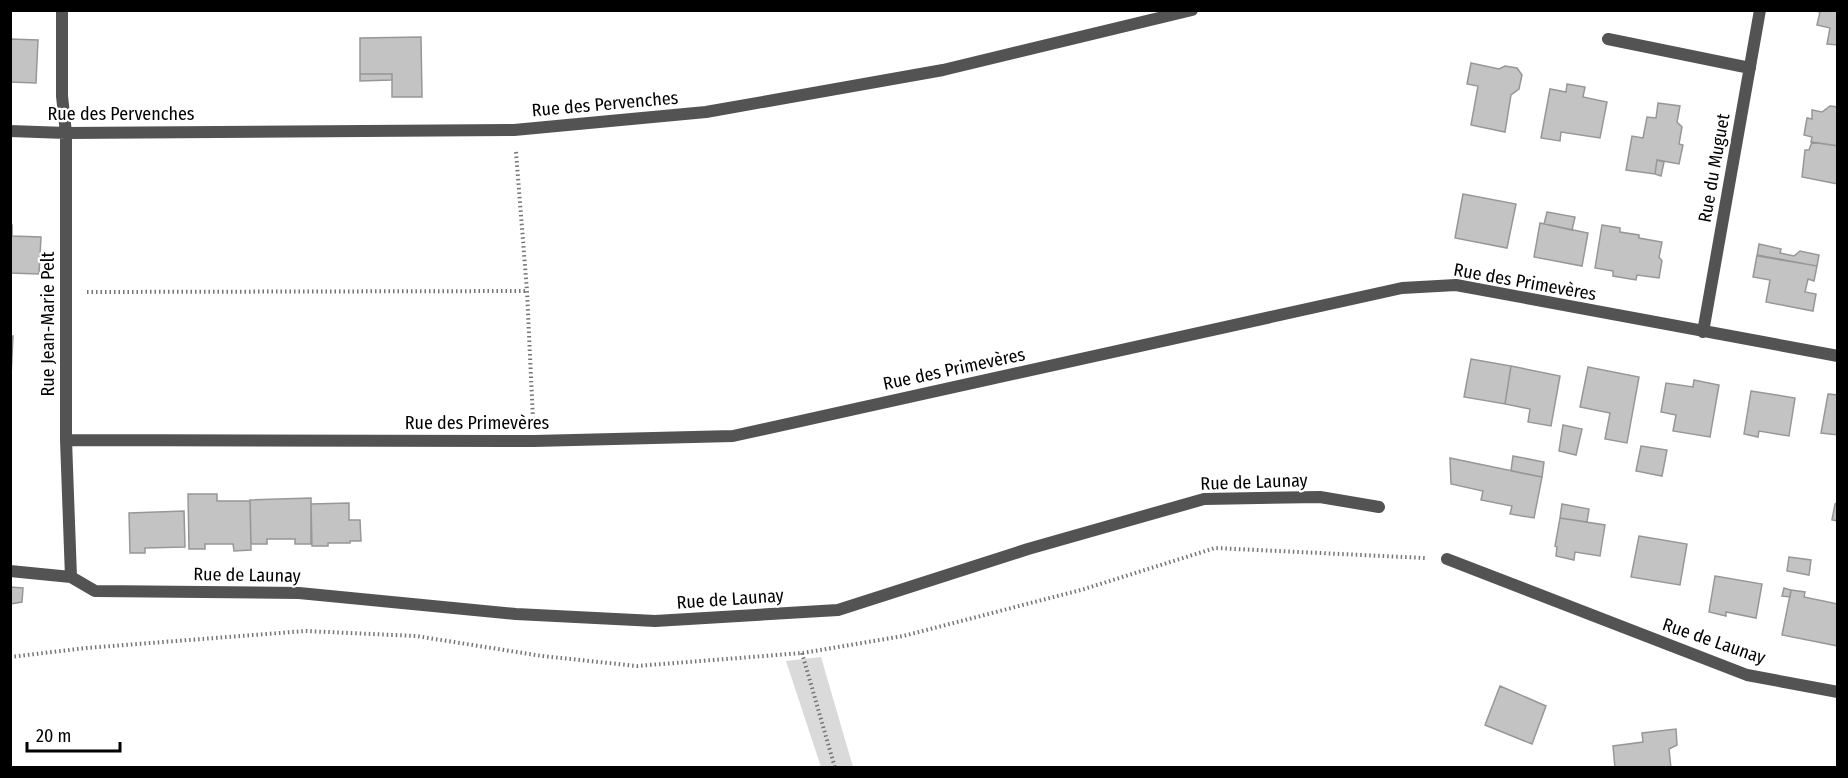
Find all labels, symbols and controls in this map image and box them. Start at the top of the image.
street label: Rue des Pervenches [531,87,679,121]
street label: Rue des Pervenches [48,103,195,125]
street label: Rue du Muguet [1694,112,1734,224]
street label: Rue Jean-Marie Pelt [37,251,59,396]
street label: Rue des Primevères [1452,259,1598,305]
street label: Rue des Primevères [881,343,1027,395]
street label: Rue des Primevères [405,412,550,434]
street label: Rue de Launay [1200,469,1308,495]
street label: Rue de Launay [193,563,301,587]
street label: Rue de Launay [676,584,784,614]
street label: Rue de Launay [1660,613,1768,669]
scale bar [27,715,120,753]
text: 20 m [36,725,71,747]

